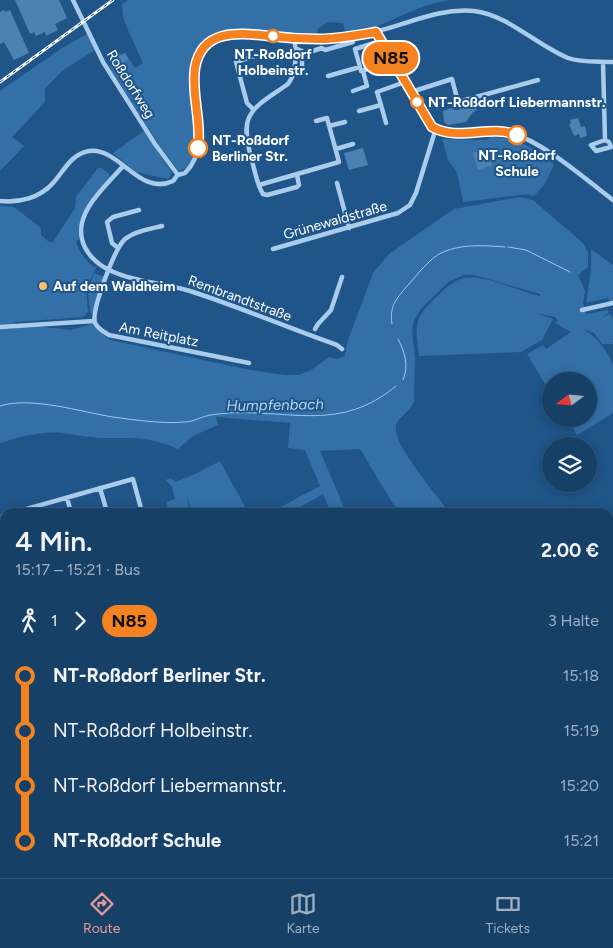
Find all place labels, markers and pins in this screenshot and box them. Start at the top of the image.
marker: NT-Roßdorf Holbeinstr. [266,29,280,43]
place label: NT-Roßdorf Holbeinstr. [234,46,312,79]
place label: NT-Roßdorf Liebermannstr. [428,94,606,111]
marker: NT-Roßdorf Liebermannstr. [410,95,424,109]
marker: NT-Roßdorf Schule [507,125,527,145]
place label: NT-Roßdorf Berliner Str. [212,132,290,165]
marker: NT-Roßdorf Berliner Str. [188,138,208,158]
place label: NT-Roßdorf Schule [478,147,556,180]
place label: Auf dem Waldheim [53,278,175,295]
marker: Auf dem Waldheim [37,280,49,292]

